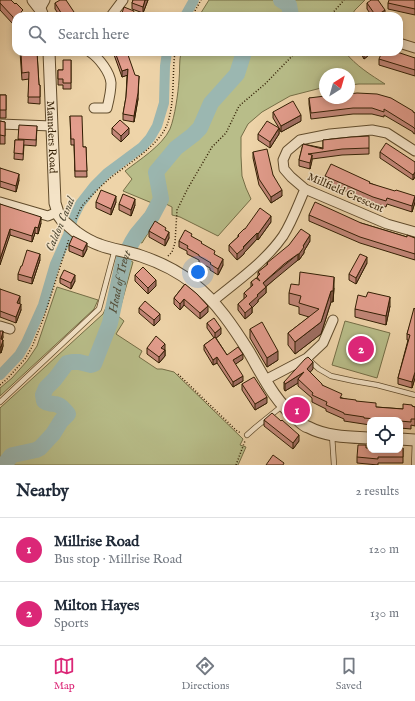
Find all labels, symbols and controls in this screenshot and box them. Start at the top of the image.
search box [12,12,403,56]
icon: search [26,23,48,45]
text: Search here [58,25,129,44]
north arrow [319,68,355,104]
street label: Maunders Road [43,100,60,174]
street label: Millfield Crescent [305,170,386,216]
water label: Caldon Canal [42,194,79,254]
water label: Head of Trent [105,247,135,315]
your location [188,262,208,282]
pin: 2 [348,334,374,364]
pin: 1 [284,395,310,425]
map controls [367,417,403,453]
button: locate [367,417,403,453]
text: Nearby [16,481,69,502]
text: 2 results [355,483,399,500]
text: Millrise Road [54,532,139,551]
text: 1 [27,541,31,558]
text: 120 m [369,541,399,558]
text: Bus stop · Millrise Road [54,551,182,568]
text: Milton Hayes [54,596,139,615]
text: 2 [26,605,32,622]
text: 130 m [370,605,399,622]
text: Sports [54,615,89,632]
tab: Map [53,655,75,693]
tab: Directions [182,655,229,693]
tab: Saved [336,655,362,693]

